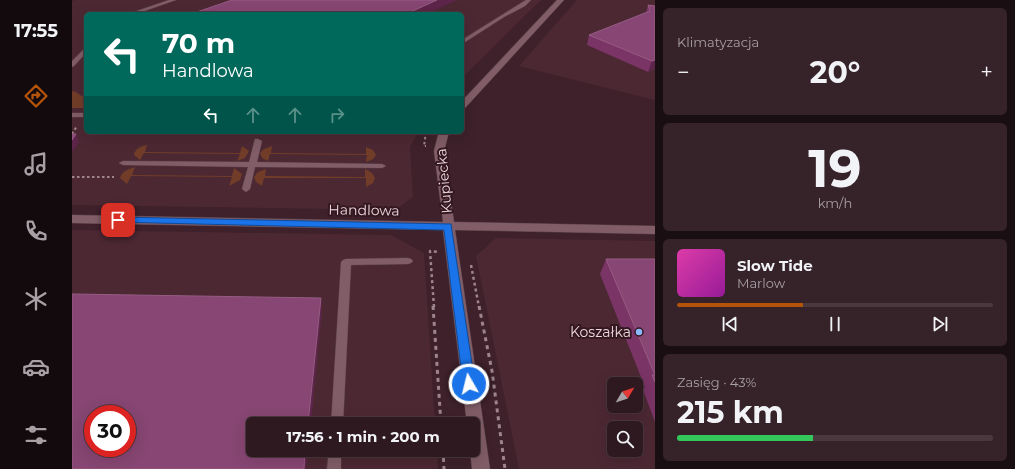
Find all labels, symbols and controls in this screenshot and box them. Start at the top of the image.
text: 17:55 [14,20,58,42]
text: 70 m [162,26,235,60]
icon: left [96,28,148,80]
text: Klimatyzacja [677,34,759,50]
text: 20° [810,54,860,91]
text: − [677,59,690,86]
text: + [980,59,993,86]
text: Handlowa [162,60,254,82]
icon: directions [22,82,50,110]
icon: left [200,104,222,126]
icon: ahead [242,104,264,126]
icon: ahead [284,104,306,126]
icon: right [326,104,348,126]
text: 19 [808,137,862,200]
street label: Kupiecka [432,148,456,214]
icon: music [22,150,50,178]
text: km/h [818,195,852,211]
street label: Handlowa [328,200,400,220]
pin [101,203,135,237]
icon: arrive [107,209,129,231]
icon: phone [22,217,50,245]
text: Slow Tide [737,256,813,275]
text: Marlow [737,275,785,291]
icon: climate [22,285,50,313]
icon: previous [719,313,741,335]
icon: pause [824,313,846,335]
icon: next [929,313,951,335]
place label: Koszałka [570,323,631,341]
marker: Koszałka [634,327,644,337]
icon: car [22,353,50,381]
position arrow [448,363,490,405]
text: Zasięg · 43% [677,374,756,390]
north arrow [607,377,643,413]
map controls [607,377,643,457]
text: 215 km [677,394,784,431]
speed limit sign: 30 [84,405,136,457]
icon: filters [22,421,50,449]
button: search [607,421,643,457]
text: 17:56 · 1 min · 200 m [286,427,440,446]

